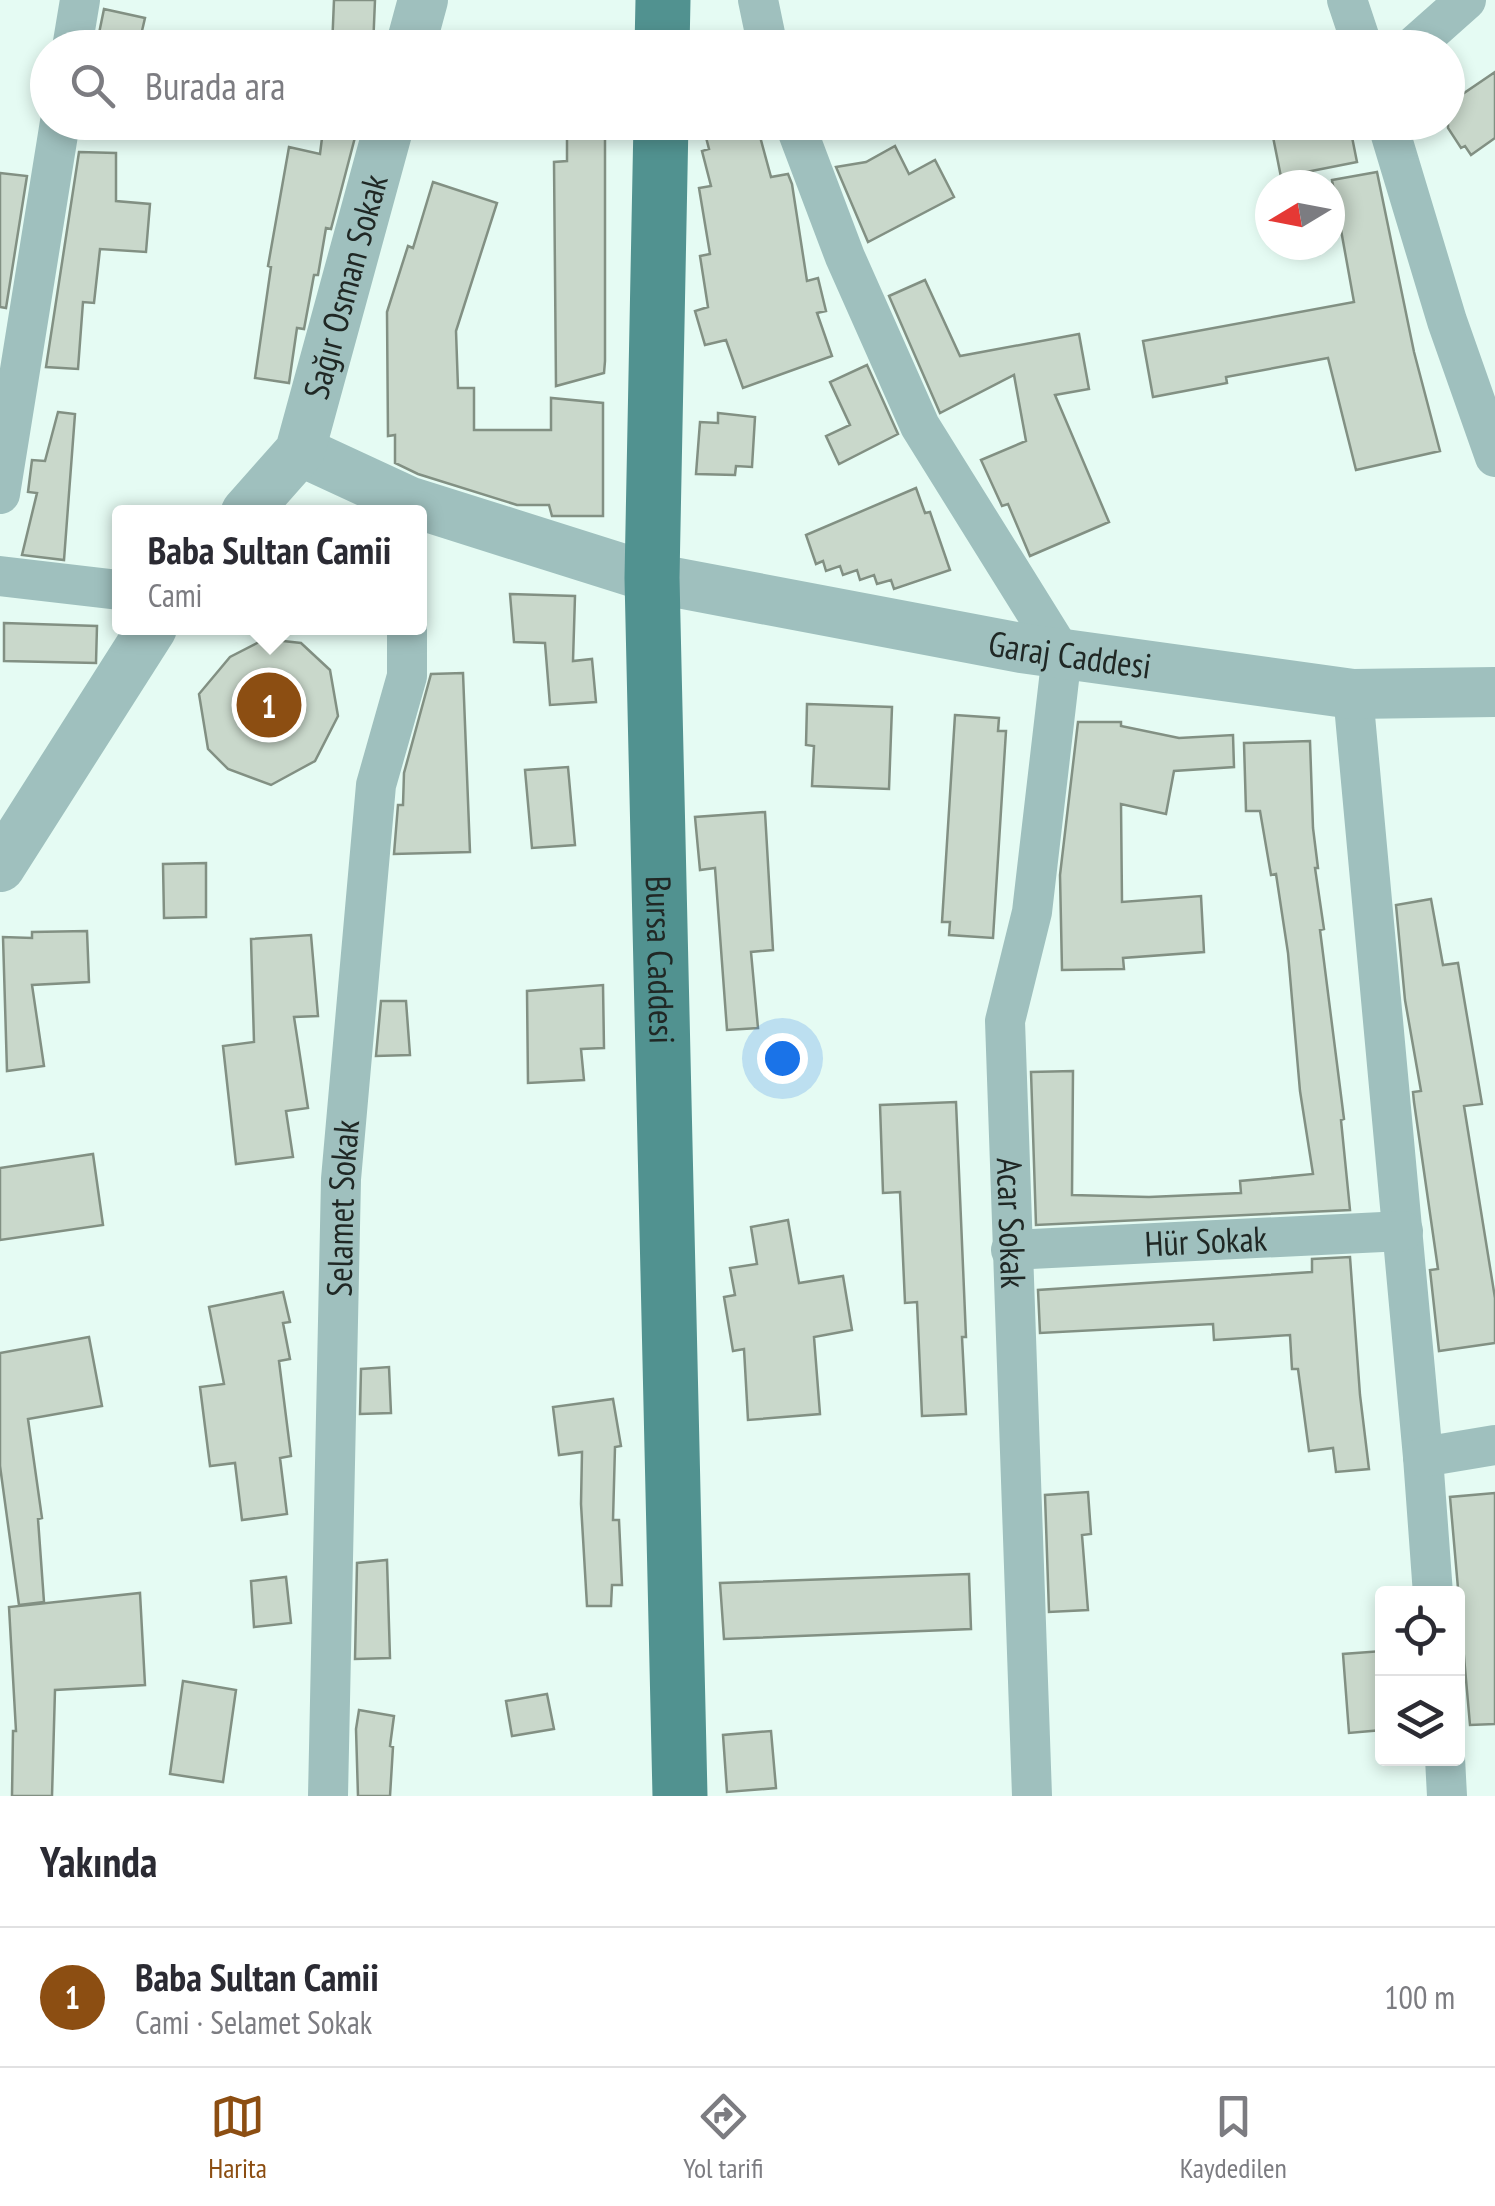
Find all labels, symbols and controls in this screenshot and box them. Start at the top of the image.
search box [30,30,1465,140]
icon: search [65,58,120,113]
text: Burada ara [145,61,286,110]
street label: Sağır Osman Sokak [292,169,398,404]
north arrow [1255,170,1345,260]
popup [112,505,427,635]
text: Baba Sultan Camii [148,525,391,574]
text: Cami [148,574,202,616]
street label: Garaj Caddesi [985,619,1154,689]
pin: 1 [236,668,302,742]
street label: Bursa Caddesi [636,875,686,1045]
your location [757,1033,808,1084]
street label: Selamet Sokak [316,1117,369,1297]
street label: Acar Sokak [987,1157,1037,1290]
street label: Hür Sokak [1144,1215,1268,1266]
map controls [1375,1586,1465,1766]
button: locate [1375,1586,1465,1676]
button: layers [1375,1676,1465,1766]
text: Yakında [40,1834,157,1889]
text: Baba Sultan Camii [135,1952,379,2001]
text: 1 [65,1976,80,2018]
text: 100 m [1384,1976,1455,2018]
text: Cami · Selamet Sokak [135,2001,372,2043]
tab: Harita [208,2089,267,2186]
tab: Yol tarifi [683,2089,763,2186]
tab: Kaydedilen [1180,2089,1287,2186]

